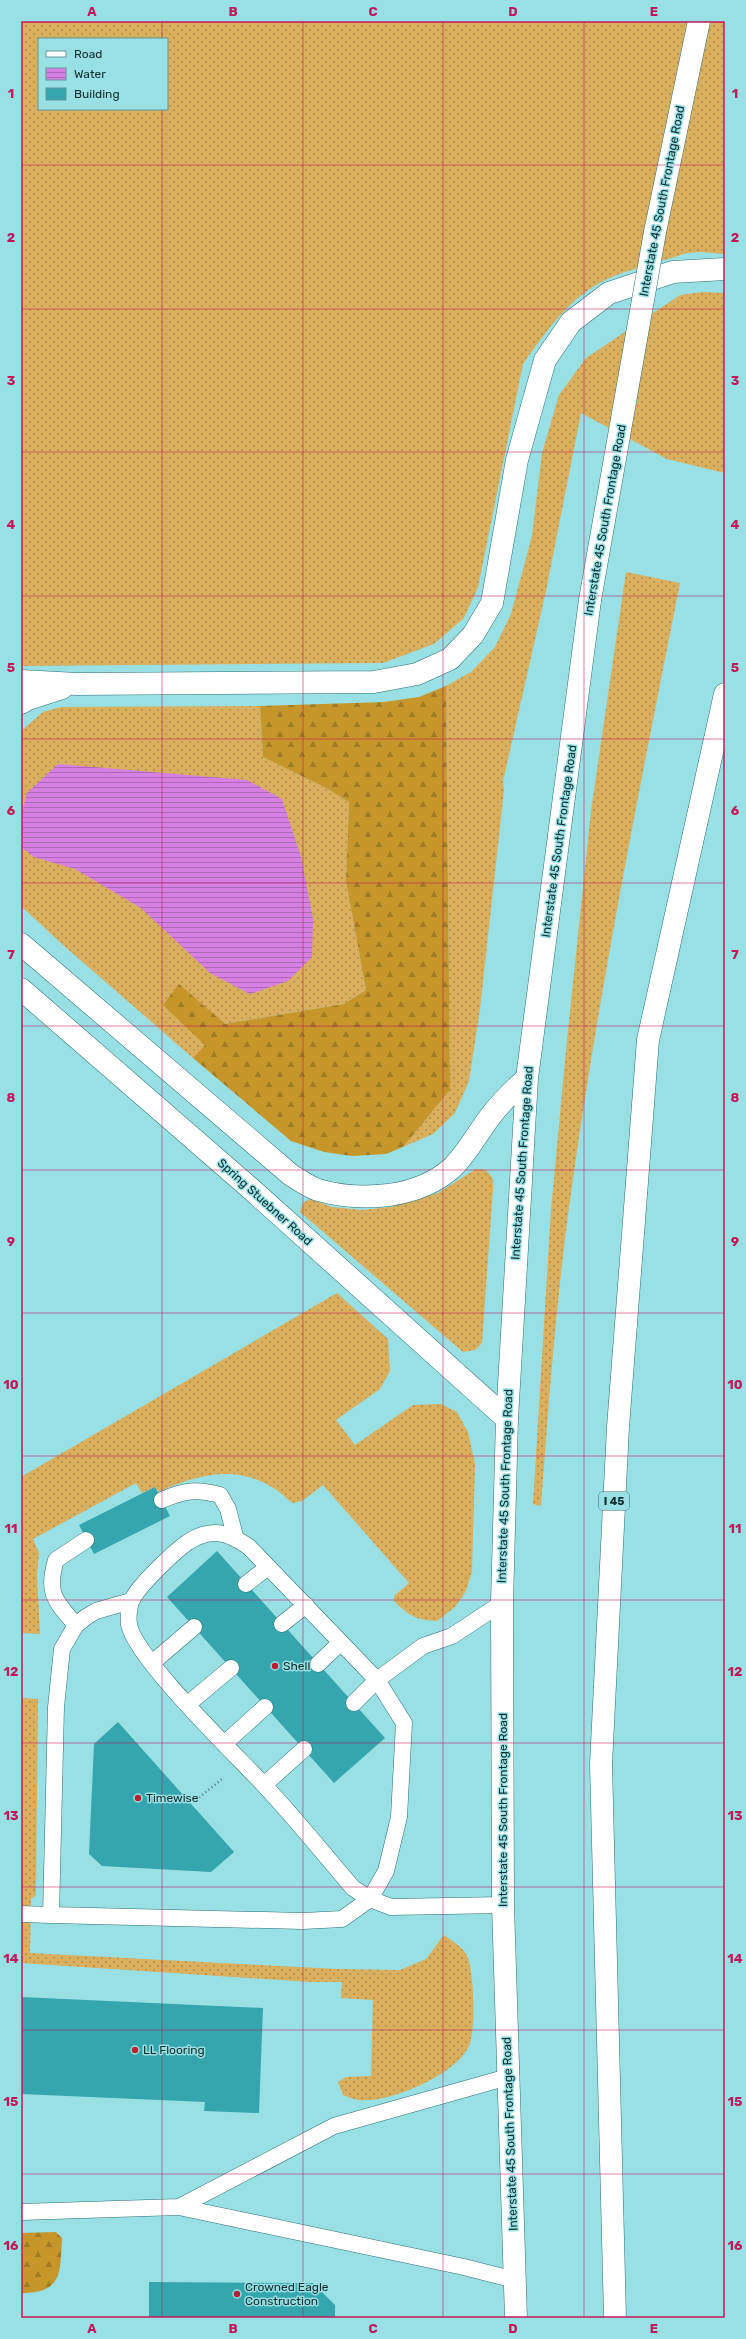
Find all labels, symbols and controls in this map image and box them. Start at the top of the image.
text: A [87,4,97,19]
text: B [228,4,238,19]
text: C [368,4,378,19]
text: D [508,4,518,19]
text: E [650,4,658,19]
legend [38,38,168,110]
text: Road [74,47,102,61]
text: Water [74,67,106,81]
text: 1 [8,86,14,101]
text: 1 [732,86,738,101]
text: Building [74,87,120,101]
street label: Interstate 45 South Frontage Road [637,104,687,298]
text: 2 [7,230,15,245]
text: 2 [731,230,739,245]
text: 3 [7,373,16,388]
text: 3 [731,373,740,388]
street label: Interstate 45 South Frontage Road [581,423,629,617]
text: 4 [7,517,16,532]
text: 4 [731,517,740,532]
text: 5 [7,660,15,675]
text: 5 [731,660,739,675]
street label: Interstate 45 South Frontage Road [539,744,579,938]
text: 6 [7,803,16,818]
text: 6 [731,803,740,818]
text: 7 [7,947,15,962]
text: 7 [731,947,739,962]
street label: Interstate 45 South Frontage Road [508,1066,536,1260]
text: 8 [7,1090,16,1105]
text: 8 [731,1090,740,1105]
street label: Spring Stuebner Road [215,1156,315,1248]
text: 9 [7,1234,15,1249]
text: 9 [731,1234,739,1249]
text: 10 [3,1377,19,1392]
text: 10 [727,1377,743,1392]
street label: Interstate 45 South Frontage Road [495,1389,515,1583]
road number: I 45 [599,1492,629,1510]
text: 11 [5,1521,17,1536]
text: 11 [729,1521,741,1536]
place label: Shell [283,1659,310,1673]
marker: Shell [270,1661,280,1671]
text: 12 [4,1664,18,1679]
text: 12 [728,1664,742,1679]
street label: Interstate 45 South Frontage Road [496,1713,510,1907]
place label: Timewise [146,1791,199,1805]
marker: Timewise [133,1793,143,1803]
text: 13 [3,1808,19,1823]
text: 13 [727,1808,743,1823]
text: 14 [3,1951,19,1966]
text: 14 [727,1951,743,1966]
street label: Interstate 45 South Frontage Road [500,2037,520,2231]
place label: LL Flooring [143,2043,205,2057]
marker: LL Flooring [130,2045,140,2055]
text: 15 [4,2094,18,2109]
text: 15 [728,2094,742,2109]
text: 16 [4,2238,19,2253]
text: 16 [728,2238,743,2253]
place label: Crowned Eagle Construction [245,2280,329,2308]
marker: Crowned Eagle Construction [232,2289,242,2299]
text: A [87,2321,97,2336]
text: B [228,2321,238,2336]
text: C [368,2321,378,2336]
text: D [508,2321,518,2336]
text: E [650,2321,658,2336]

